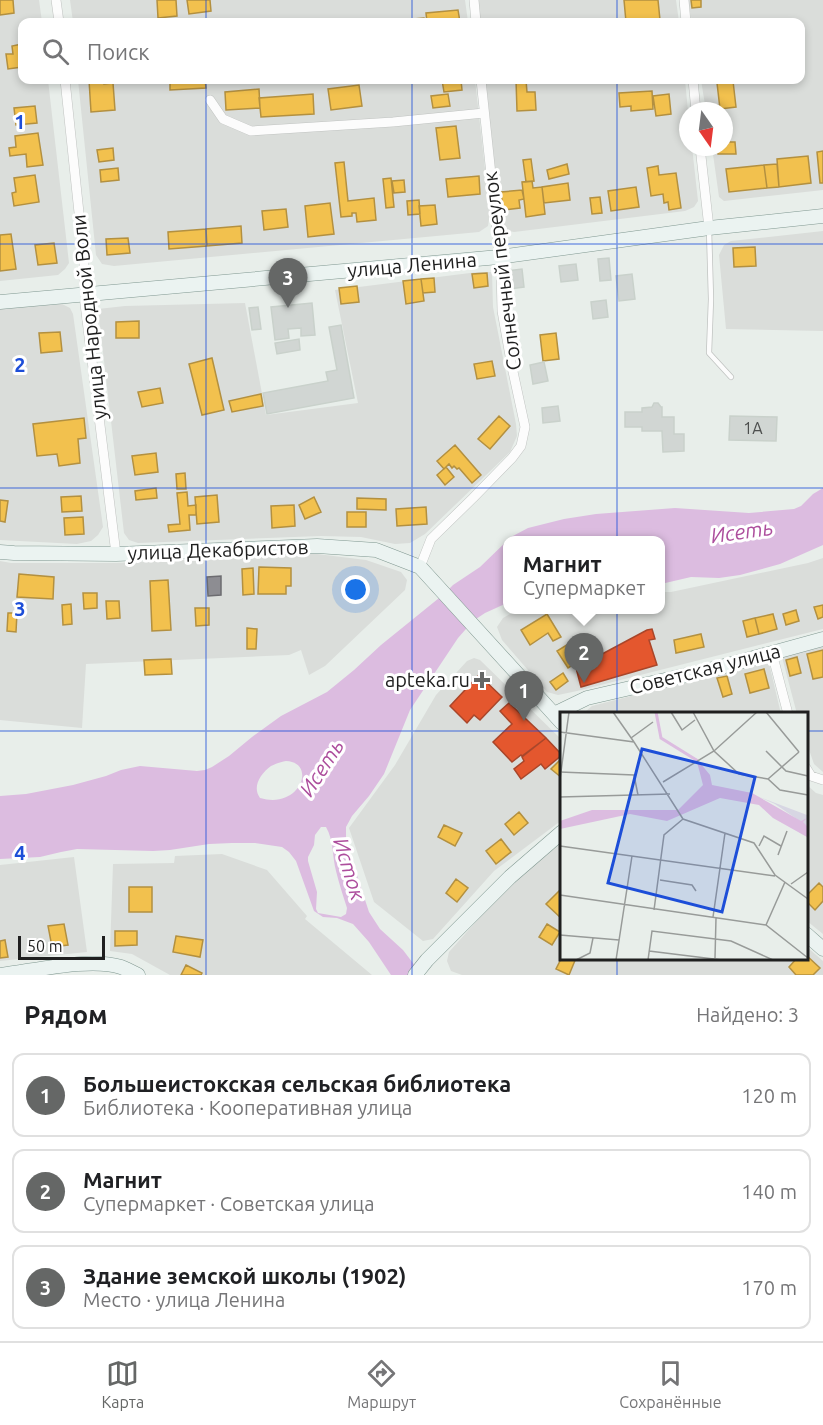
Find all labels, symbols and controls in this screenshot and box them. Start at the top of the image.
search box [18,18,805,84]
icon: search [39,35,72,68]
text: Поиск [87,39,150,64]
north arrow [679,102,733,156]
text: 1 [14,110,26,133]
street label: Солнечный переулок [478,170,525,372]
street label: улица Народной Воли [66,213,111,421]
street label: улица Ленина [346,247,478,282]
pin: 3 [268,258,308,308]
text: 2 [14,353,26,376]
house number: 1А [743,419,763,437]
water label: Исеть [709,515,775,547]
street label: улица Декабристов [127,535,309,564]
popup [503,536,665,614]
text: Магнит [523,551,602,576]
your location [341,575,370,604]
text: Супермаркет [523,576,645,599]
text: 3 [14,597,26,620]
pin: 2 [564,634,604,683]
street label: Советская улица [627,639,783,698]
place label: apteka.ru [385,668,470,691]
pin: 1 [504,672,544,721]
marker: apteka.ru [475,673,489,687]
inset map [560,712,808,960]
water label: Исеть [294,735,348,800]
water label: Исток [329,835,371,903]
text: 4 [14,841,26,864]
scale bar [18,933,105,960]
text: 50 m [27,937,63,955]
text: Рядом [24,1000,108,1029]
text: Найдено: 3 [696,1003,799,1026]
text: Большеистокская сельская библиотека [83,1071,511,1096]
text: 1 [40,1084,51,1107]
text: 120 m [741,1084,797,1107]
text: Библиотека · Кооперативная улица [83,1096,412,1119]
text: Магнит [83,1167,162,1192]
text: 2 [40,1180,51,1203]
text: 140 m [741,1180,797,1203]
text: Супермаркет · Советская улица [83,1192,374,1215]
text: Здание земской школы (1902) [83,1263,406,1288]
text: 3 [40,1276,51,1299]
text: 170 m [741,1276,797,1299]
text: Место · улица Ленина [83,1288,285,1311]
tab: Карта [102,1357,144,1411]
tab: Маршрут [347,1357,416,1411]
tab: Сохранённые [619,1357,721,1411]

